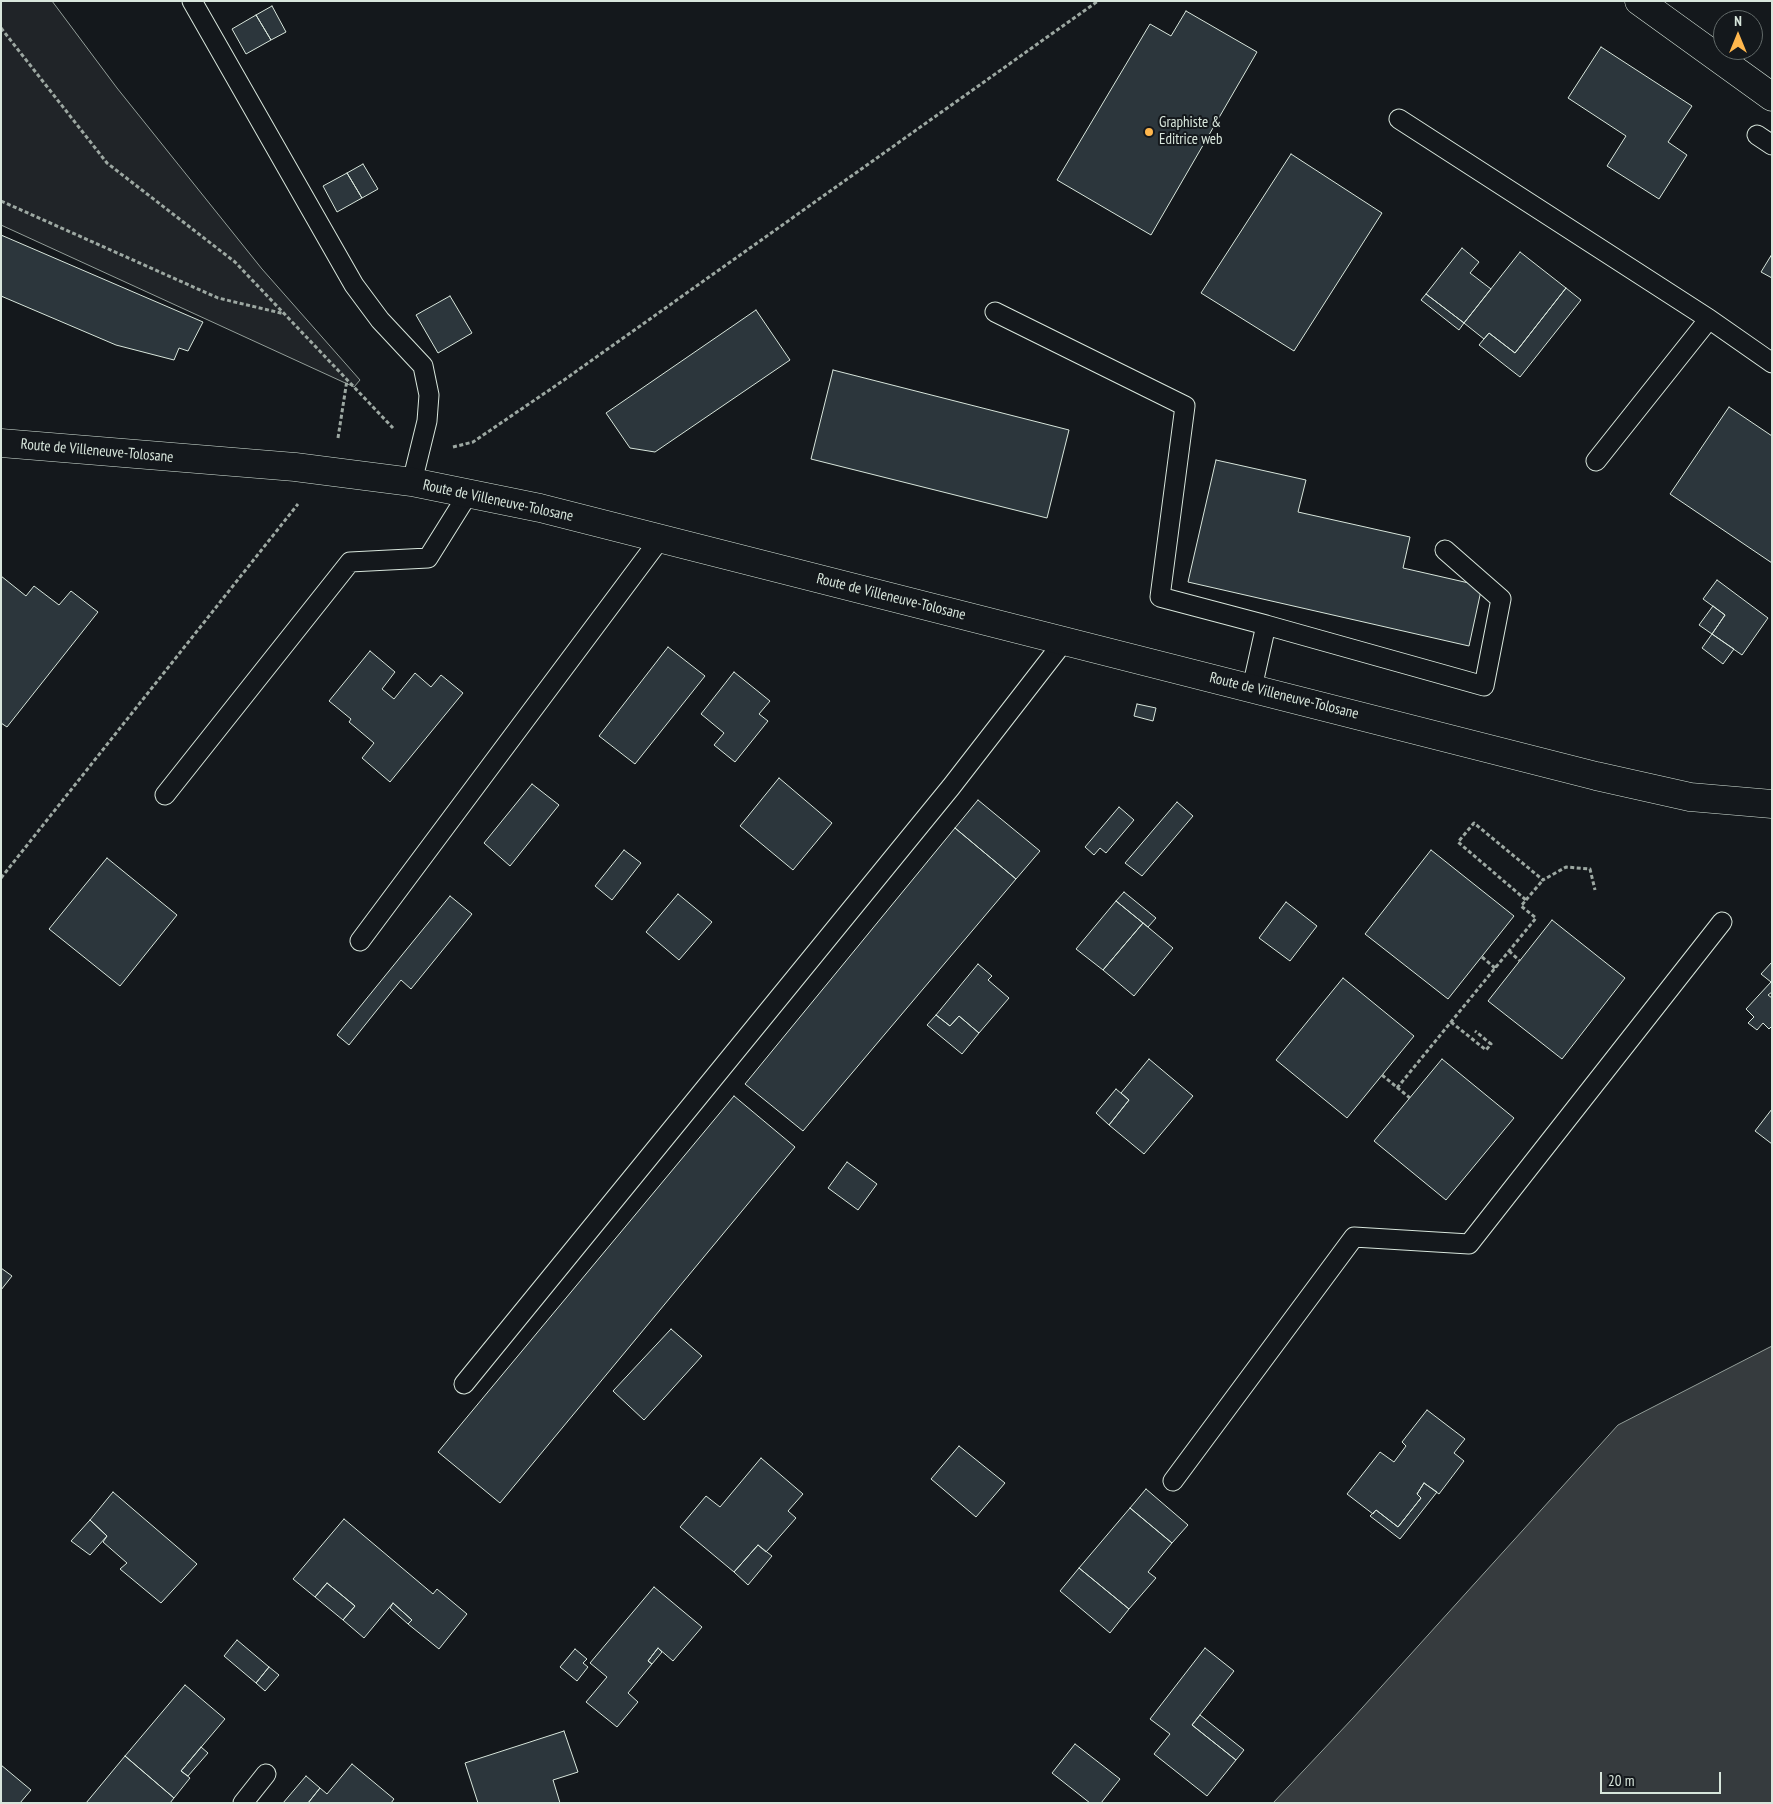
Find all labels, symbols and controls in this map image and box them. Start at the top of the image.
north arrow [1713,10,1763,60]
text: N [1734,12,1742,30]
place label: Graphiste & Editrice web [1159,114,1223,149]
marker: Graphiste & Editrice web [1143,126,1155,138]
street label: Route de Villeneuve-Tolosane [20,435,174,467]
street label: Route de Villeneuve-Tolosane [421,476,575,526]
street label: Route de Villeneuve-Tolosane [815,570,967,624]
street label: Route de Villeneuve-Tolosane [1208,669,1360,723]
scale bar [1603,1762,1724,1794]
text: 20 m [1608,1771,1634,1790]

